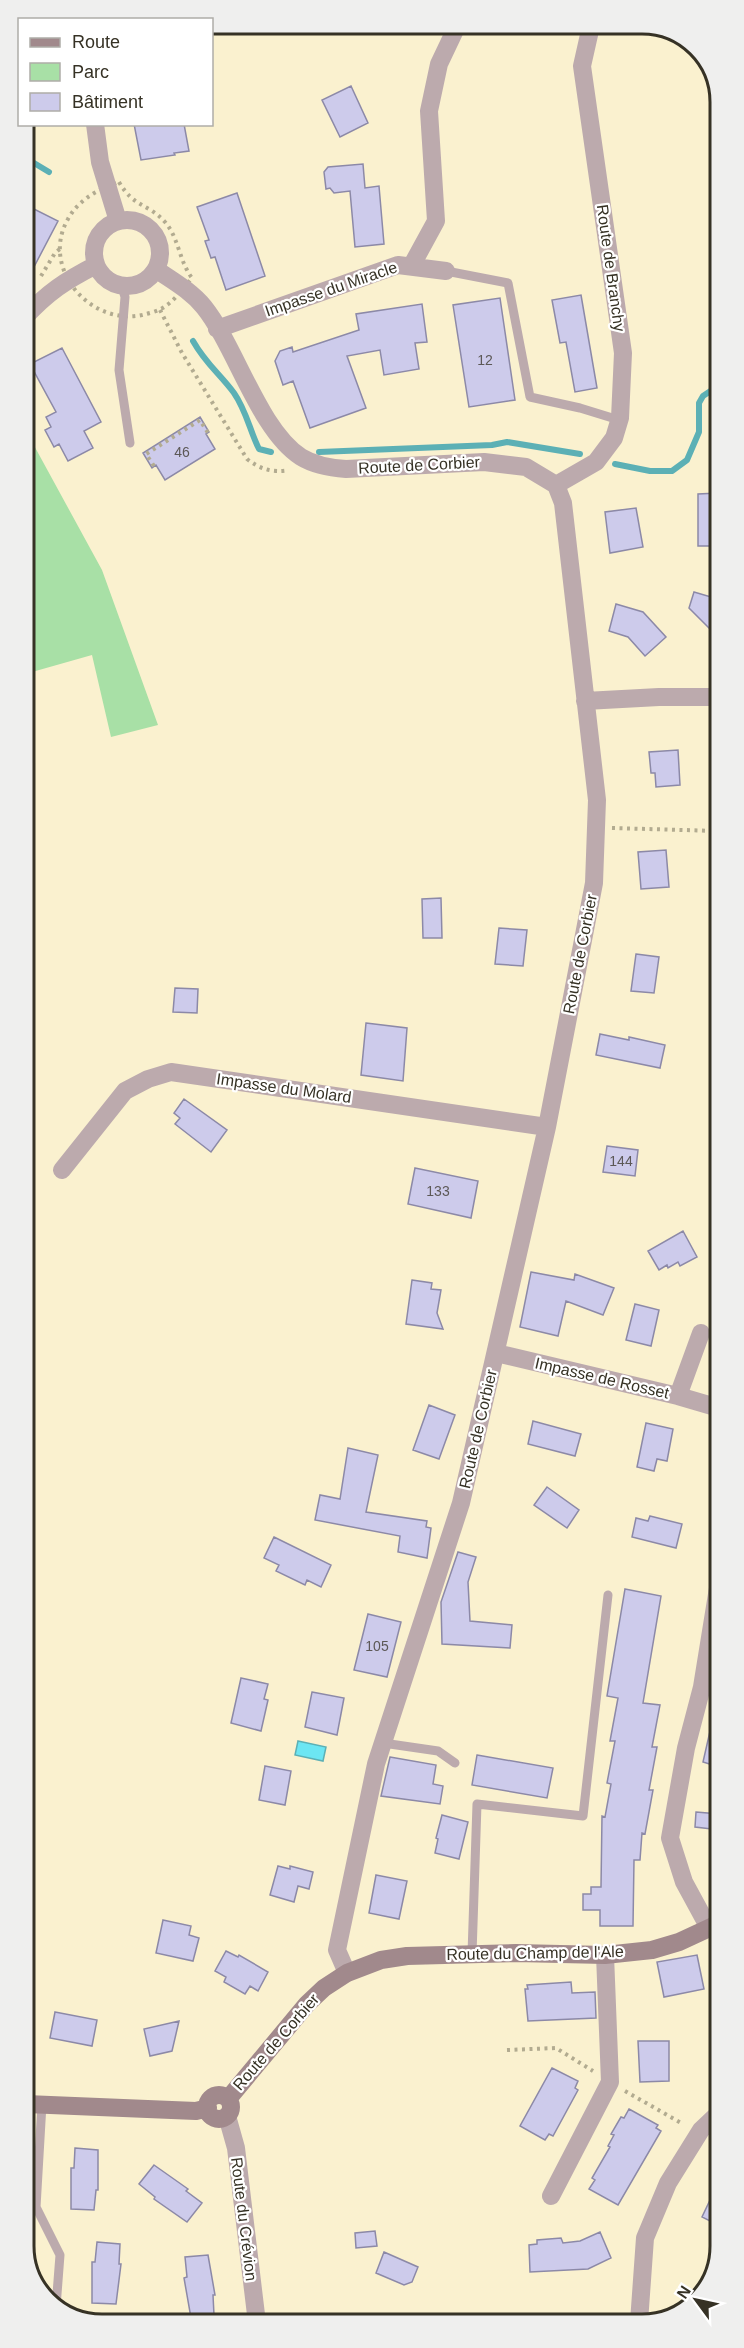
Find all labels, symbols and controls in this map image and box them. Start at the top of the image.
legend [18,18,213,126]
text: Route [72,32,120,52]
text: Parc [72,62,109,82]
text: Bâtiment [72,92,143,112]
street label: Route de Branchy [594,203,628,333]
street label: Impasse du Miracle [263,258,399,320]
house number: 12 [477,352,493,368]
house number: 46 [174,444,190,460]
street label: Route de Corbier [358,453,481,477]
street label: Route de Corbier [560,892,600,1015]
street label: Impasse du Molard [215,1070,353,1106]
house number: 144 [609,1153,633,1169]
house number: 133 [426,1183,450,1199]
street label: Impasse de Rosset [533,1354,671,1402]
street label: Route de Corbier [456,1367,500,1490]
house number: 105 [365,1638,389,1654]
street label: Route du Champ de l'Ale [446,1943,624,1963]
street label: Route de Corbier [230,1990,323,2094]
street label: Route du Crévion [228,2156,260,2282]
north arrow [666,2270,726,2330]
text: N [674,2283,694,2302]

